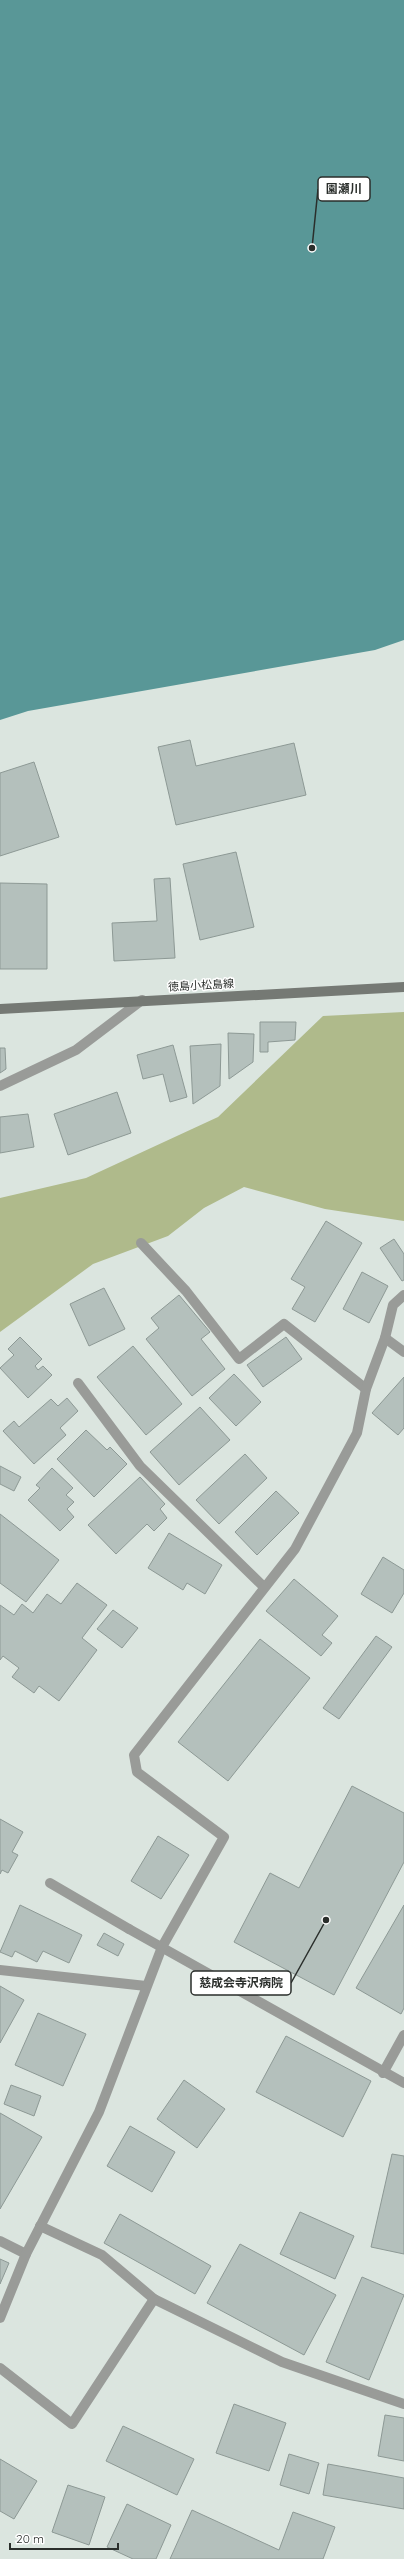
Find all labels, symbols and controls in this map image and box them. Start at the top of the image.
callout: 園瀬川 [318,177,370,201]
text: 園瀬川 [326,181,362,196]
street label: 徳島小松島線 [168,976,234,994]
callout: 慈成会寺沢病院 [191,1971,291,1995]
text: 慈成会寺沢病院 [199,1975,283,1990]
scale bar [10,2525,118,2551]
text: 20 m [16,2531,44,2546]

